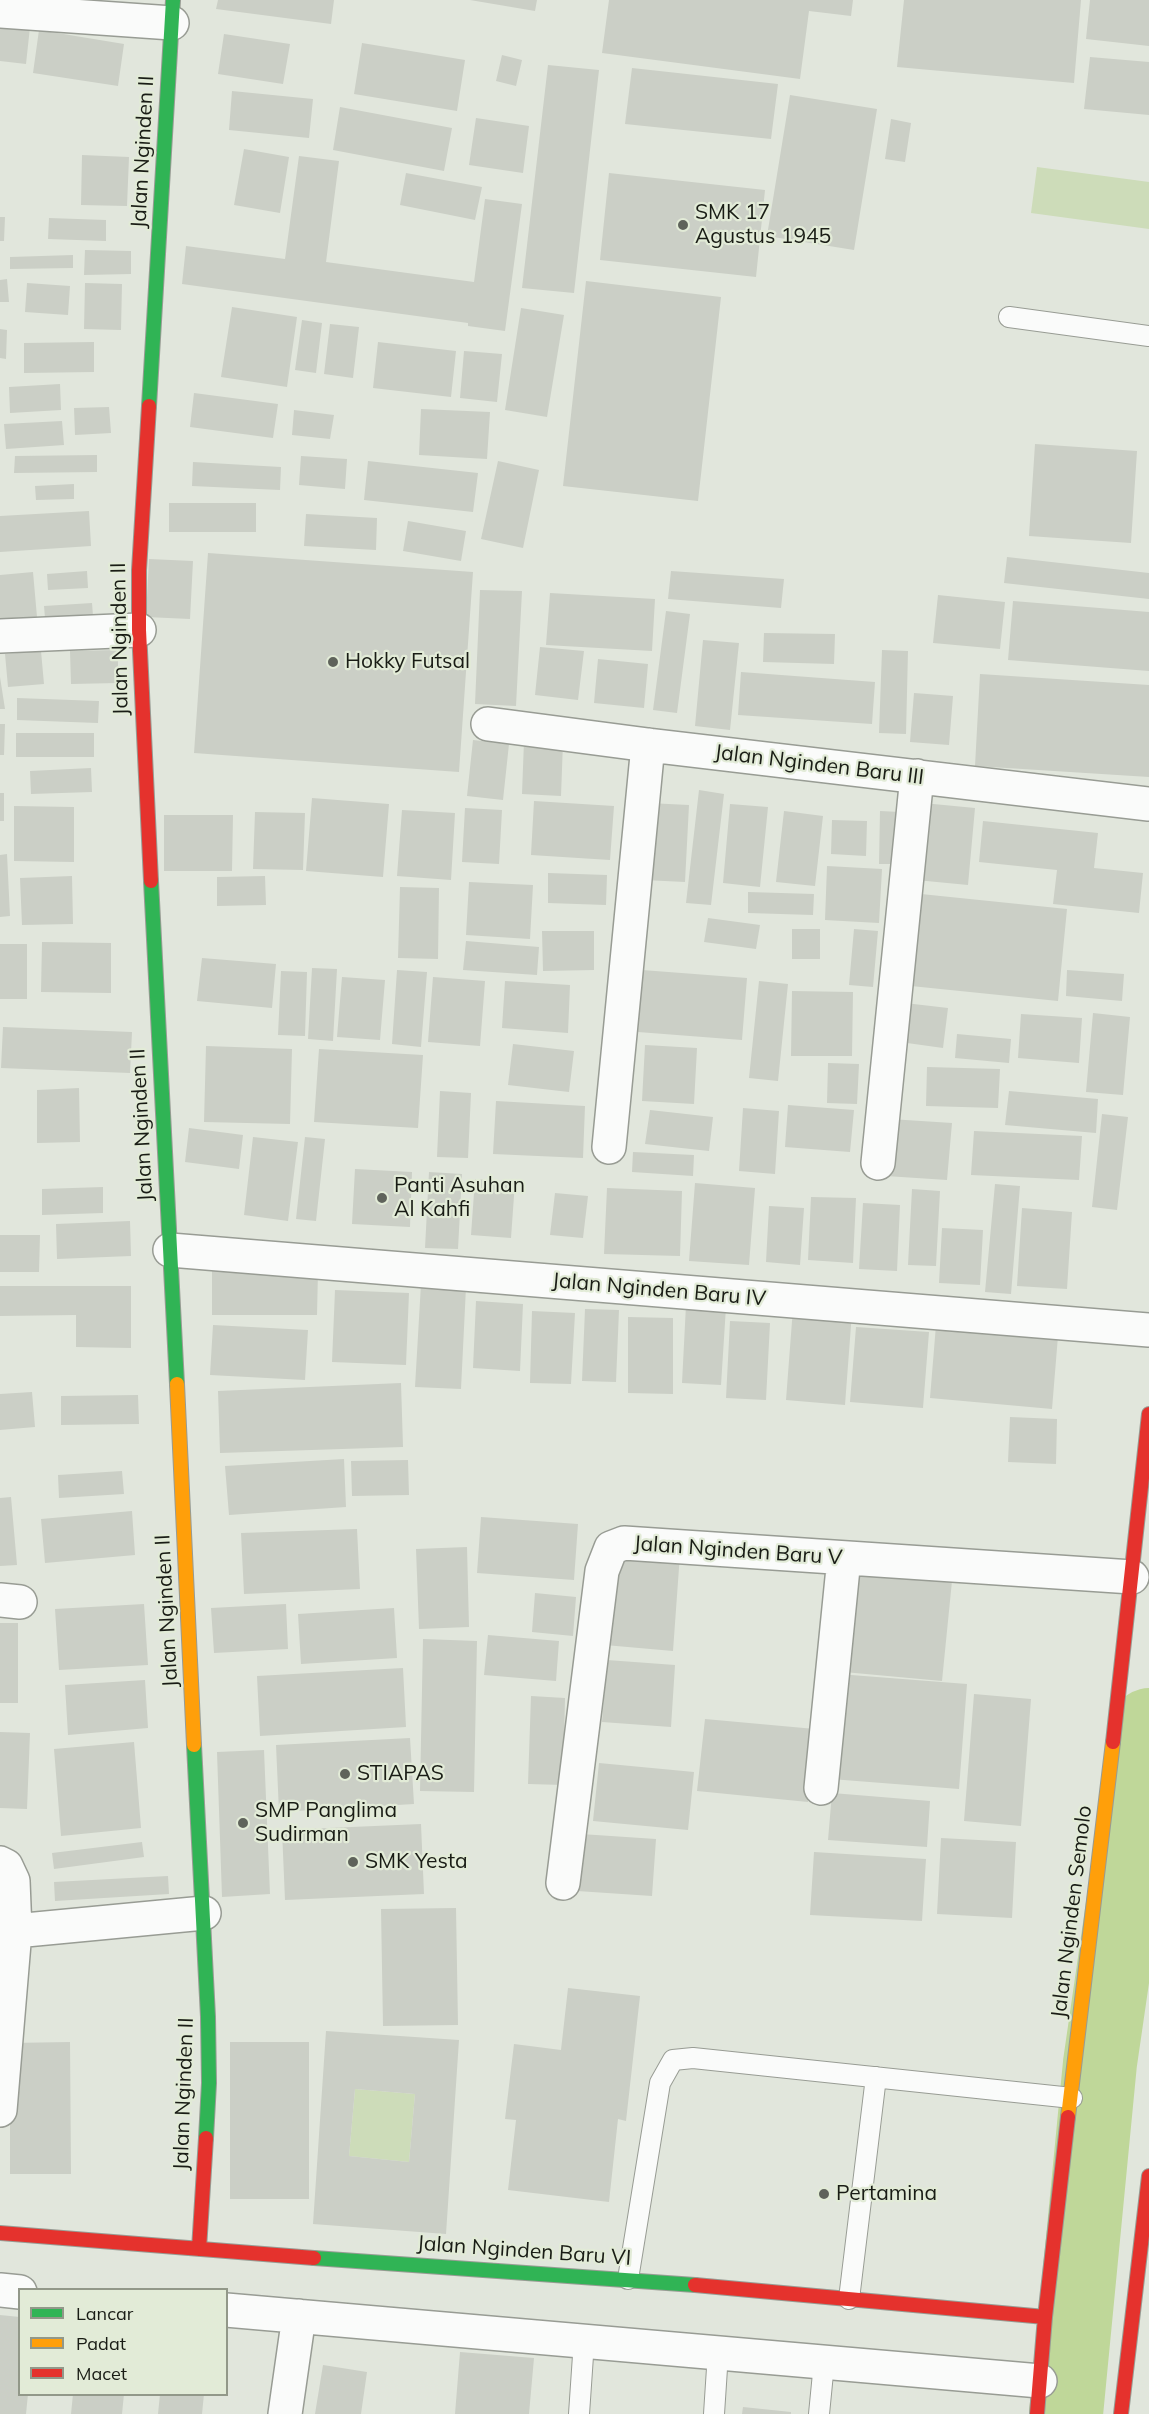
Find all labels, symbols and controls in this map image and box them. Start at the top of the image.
street label: Jalan Nginden II [126,75,160,229]
place label: SMK 17 Agustus 1945 [695,200,831,250]
marker: SMK 17 Agustus 1945 [676,218,690,232]
street label: Jalan Nginden II [106,562,134,716]
place label: Hokky Futsal [345,649,470,675]
marker: Hokky Futsal [326,655,340,669]
street label: Jalan Nginden Baru III [713,740,925,790]
street label: Jalan Nginden II [125,1048,159,1202]
place label: Panti Asuhan Al Kahfi [394,1173,525,1223]
marker: Panti Asuhan Al Kahfi [375,1191,389,1205]
street label: Jalan Nginden Baru IV [551,1268,767,1312]
street label: Jalan Nginden Baru V [633,1531,843,1571]
street label: Jalan Nginden II [150,1534,184,1688]
place label: STIAPAS [357,1761,444,1787]
marker: STIAPAS [338,1767,352,1781]
place label: SMP Panglima Sudirman [255,1798,397,1848]
street label: Jalan Nginden Semolo [1046,1804,1098,2020]
marker: SMP Panglima Sudirman [236,1816,250,1830]
place label: SMK Yesta [365,1849,468,1875]
marker: SMK Yesta [346,1855,360,1869]
street label: Jalan Nginden II [169,2017,199,2171]
place label: Pertamina [836,2181,937,2207]
marker: Pertamina [817,2187,831,2201]
street label: Jalan Nginden Baru VI [416,2231,632,2271]
legend [18,2288,228,2396]
text: Lancar [76,2302,133,2325]
text: Padat [76,2332,126,2355]
text: Macet [76,2362,127,2385]

